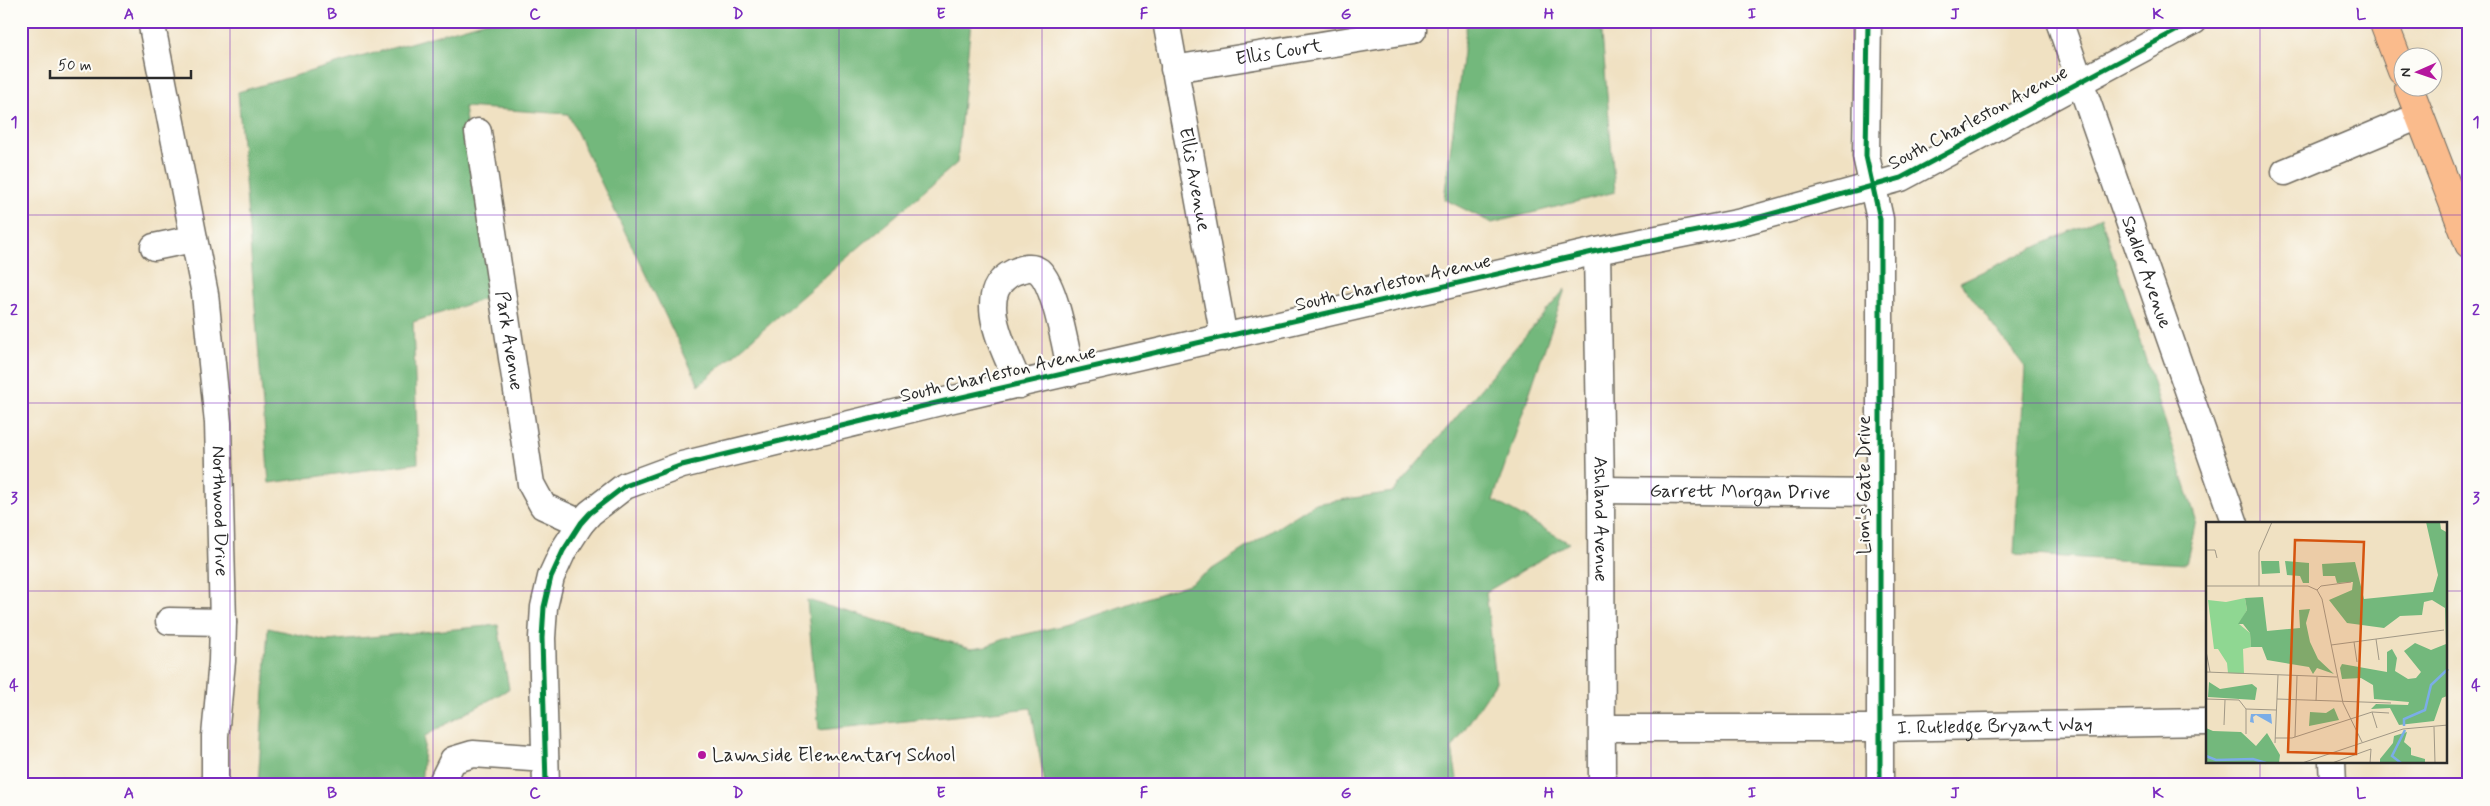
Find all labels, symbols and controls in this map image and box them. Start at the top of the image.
text: A [124,4,134,25]
text: B [327,4,337,25]
text: C [529,4,541,25]
text: D [732,4,744,25]
text: E [936,4,946,25]
text: F [1140,4,1149,25]
text: G [1341,4,1352,25]
text: H [1544,4,1555,25]
text: I [1748,4,1757,25]
text: J [1950,4,1960,25]
text: K [2152,4,2164,25]
text: L [2356,4,2367,25]
street label: Ellis Court [1234,33,1324,71]
scale bar [50,48,191,80]
north arrow [2392,48,2442,98]
text: 50 m [58,56,92,76]
street label: South Charleston Avenue [1884,60,2072,176]
text: N [2397,67,2415,77]
text: 1 [10,112,18,133]
text: 1 [2472,112,2480,133]
street label: Ellis Avenue [1173,125,1217,233]
street label: Sadler Avenue [2116,213,2178,332]
street label: South Charleston Avenue [1293,248,1493,318]
street label: Park Avenue [490,289,529,392]
text: 2 [10,300,18,321]
text: 2 [2472,300,2480,321]
street label: South Charleston Avenue [898,339,1098,409]
street label: Lion's Gate Drive [1852,416,1877,555]
street label: Northwood Drive [206,445,234,577]
street label: Ashland Avenue [1588,456,1614,582]
street label: Garrett Morgan Drive [1649,478,1831,506]
text: 3 [10,488,18,509]
text: 3 [2472,488,2480,509]
inset map [2206,522,2448,764]
text: 4 [9,675,19,696]
text: 4 [2471,675,2481,696]
street label: I. Rutledge Bryant Way [1897,712,2093,742]
place label: Lawnside Elementary School [712,743,956,768]
marker: Lawnside Elementary School [696,749,708,761]
text: A [124,783,134,804]
text: B [327,783,337,804]
text: C [529,783,541,804]
text: D [732,783,744,804]
text: E [936,783,946,804]
text: F [1140,783,1149,804]
text: G [1341,783,1352,804]
text: H [1544,783,1555,804]
text: I [1748,783,1757,804]
text: J [1950,783,1960,804]
text: K [2152,783,2164,804]
text: L [2356,783,2367,804]

